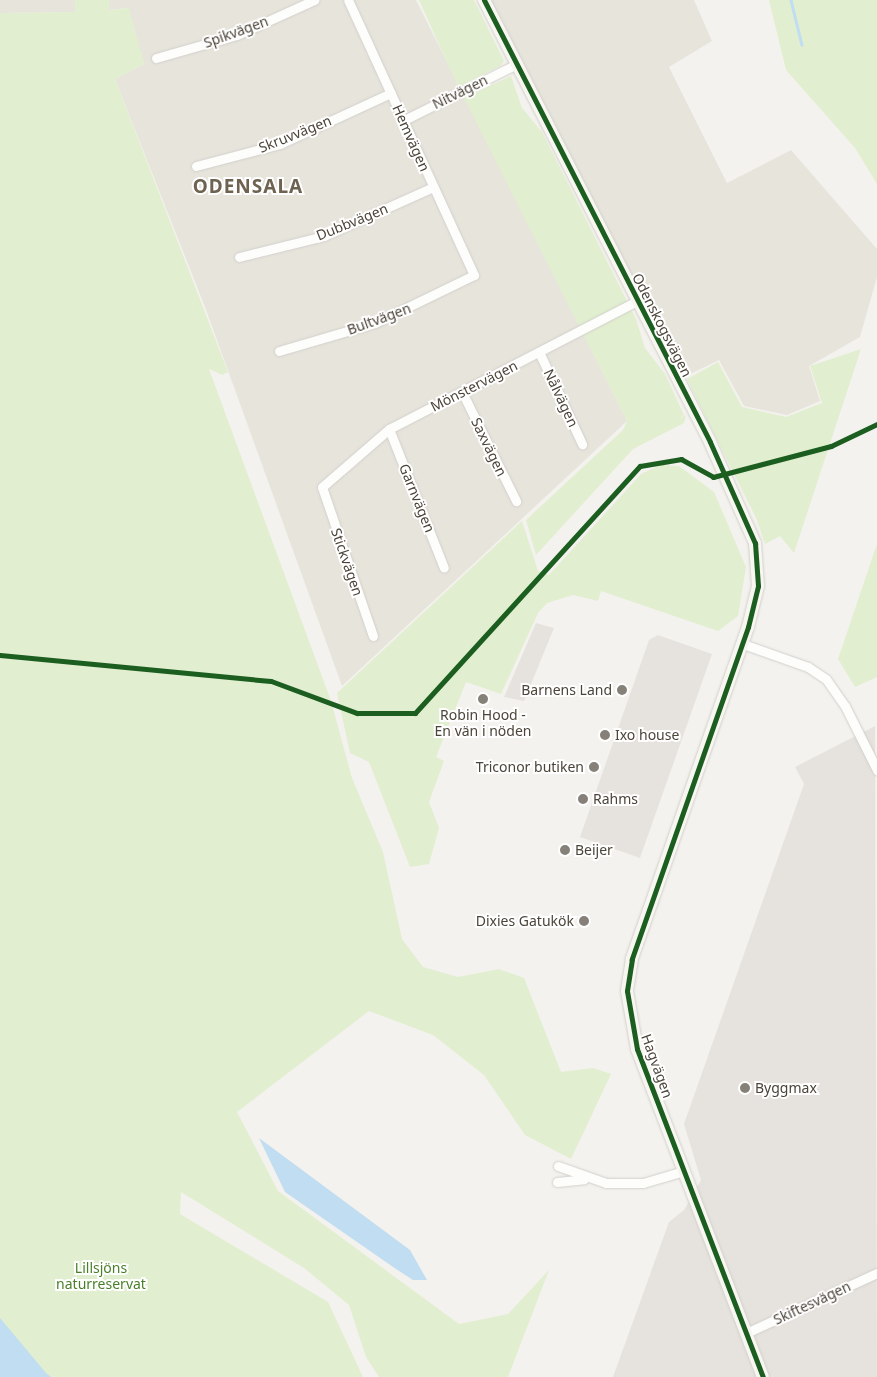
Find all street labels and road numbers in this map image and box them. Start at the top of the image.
street label: Spikvägen [201,13,271,51]
street label: Nitvägen [430,71,490,113]
street label: Hemvägen [389,102,433,174]
street label: Skruvvägen [256,112,334,156]
street label: Dubbvägen [314,200,390,244]
street label: Odenskogsvägen [629,270,695,380]
street label: Bultvägen [345,300,413,338]
street label: Mönstervägen [428,357,520,415]
street label: Nålvägen [540,366,582,430]
street label: Saxvägen [468,415,510,479]
street label: Garnvägen [396,461,438,535]
street label: Stickvägen [328,526,366,598]
street label: Hagvägen [638,1032,676,1100]
street label: Skiftesvägen [771,1278,853,1328]

